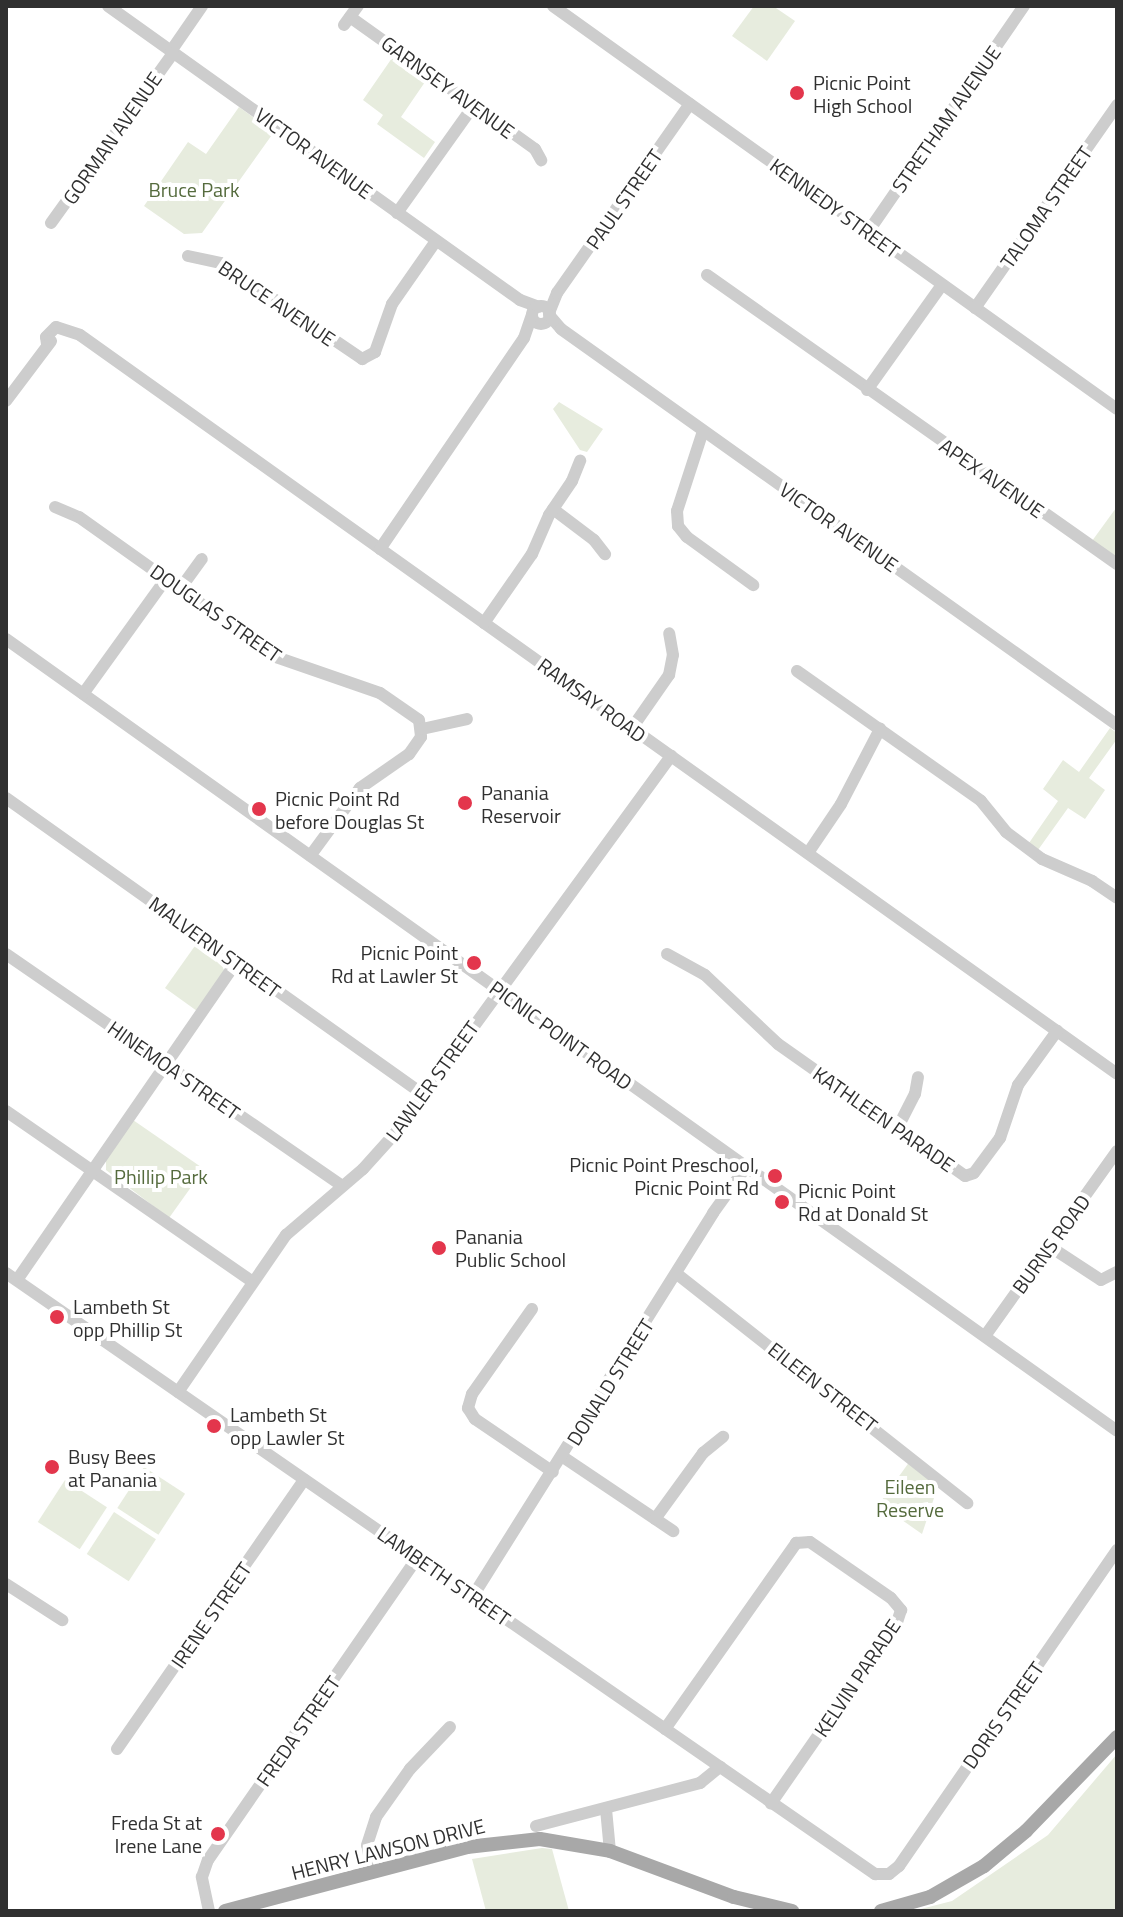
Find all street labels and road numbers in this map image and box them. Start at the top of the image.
street label: GARNSEY AVENUE [377,31,519,143]
street label: STRETHAM AVENUE [886,41,1006,197]
street label: GORMAN AVENUE [57,67,167,209]
street label: VICTOR AVENUE [251,102,377,204]
street label: TALOMA STREET [995,141,1097,273]
street label: PAUL STREET [581,145,667,253]
street label: KENNEDY STREET [766,153,904,263]
street label: BRUCE AVENUE [214,255,340,351]
street label: APEX AVENUE [935,433,1049,523]
street label: VICTOR AVENUE [775,477,903,577]
street label: DOUGLAS STREET [146,559,286,667]
street label: RAMSAY ROAD [533,653,651,747]
street label: MALVERN STREET [145,891,285,1003]
street label: PICNIC POINT ROAD [485,975,637,1095]
street label: HINEMOA STREET [103,1016,245,1124]
street label: LAWLER STREET [380,1016,484,1146]
street label: KATHLEEN PARADE [809,1061,959,1177]
street label: BURNS ROAD [1007,1190,1095,1298]
street label: DONALD STREET [561,1314,659,1450]
street label: EILEEN STREET [764,1337,882,1437]
street label: LAMBETH STREET [373,1521,515,1631]
street label: IRENE STREET [166,1557,256,1673]
street label: KELVIN PARADE [809,1615,905,1741]
street label: DORIS STREET [957,1657,1049,1773]
street label: FREDA STREET [251,1671,345,1791]
street label: HENRY LAWSON DRIVE [289,1813,487,1885]

